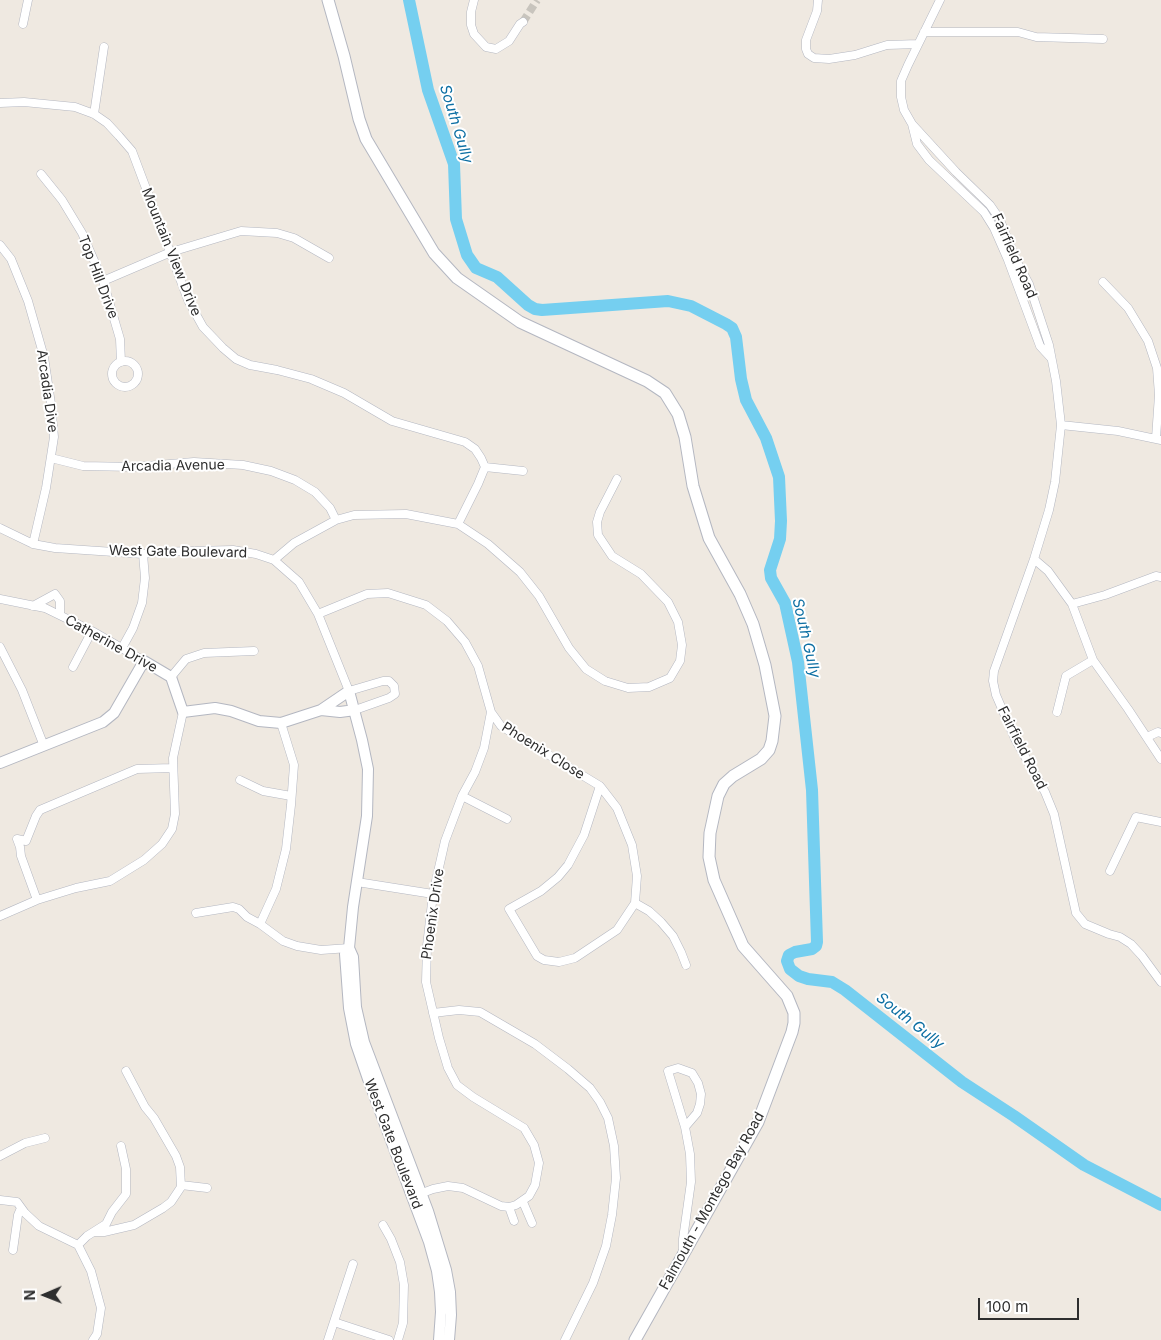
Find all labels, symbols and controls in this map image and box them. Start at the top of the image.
water label: South Gully [436,82,476,166]
street label: Mountain View Drive [138,185,204,319]
street label: Fairfield Road [988,211,1040,301]
street label: Top Hill Drive [74,233,122,321]
street label: Arcadia Dive [33,348,61,434]
street label: Arcadia Avenue [121,457,225,475]
street label: West Gate Boulevard [109,542,247,562]
water label: South Gully [788,596,824,680]
street label: Catherine Drive [62,612,160,676]
street label: Fairfield Road [994,704,1050,792]
street label: Phoenix Close [498,719,588,783]
street label: Phoenix Drive [418,867,448,961]
water label: South Gully [872,989,948,1053]
street label: West Gate Boulevard [360,1076,426,1212]
street label: Falmouth - Montego Bay Road [656,1109,768,1293]
north arrow [20,1270,70,1320]
scale bar [981,1288,1082,1320]
text: N [21,1290,38,1301]
text: 100 m [986,1297,1028,1316]

